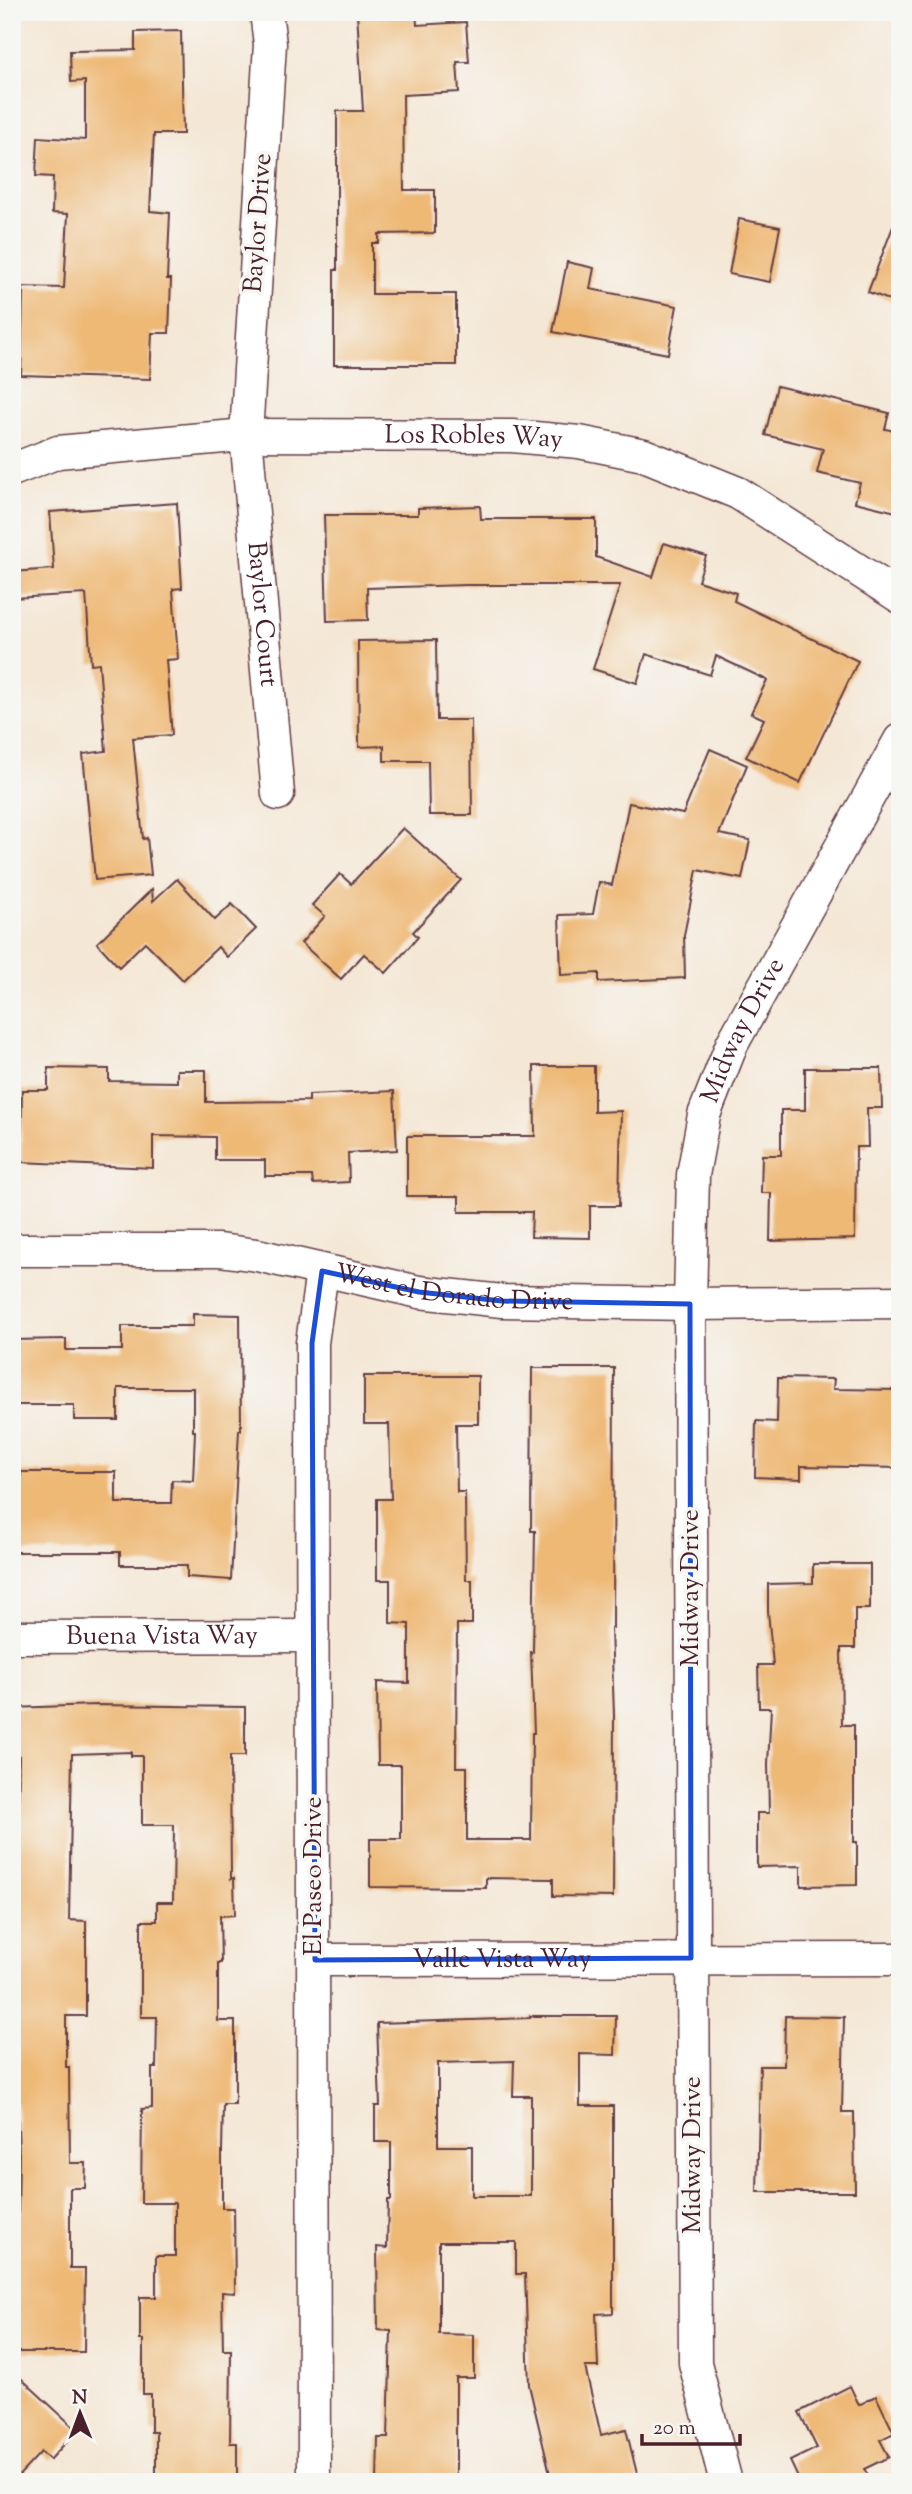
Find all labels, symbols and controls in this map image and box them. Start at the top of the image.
street label: Baylor Drive [236,152,282,294]
street label: Los Robles Way [385,417,565,459]
street label: Baylor Court [237,540,287,689]
street label: Midway Drive [692,951,794,1109]
street label: West el Dorado Drive [331,1255,574,1321]
street label: Midway Drive [673,1509,710,1667]
street label: Buena Vista Way [66,1618,258,1655]
street label: El Paseo Drive [296,1796,333,1956]
street label: Valle Vista Way [413,1941,592,1978]
street label: Midway Drive [675,2076,712,2234]
north arrow [46,2378,116,2448]
text: N [72,2385,88,2412]
scale bar [642,2403,740,2447]
text: 20 m [653,2414,696,2444]

